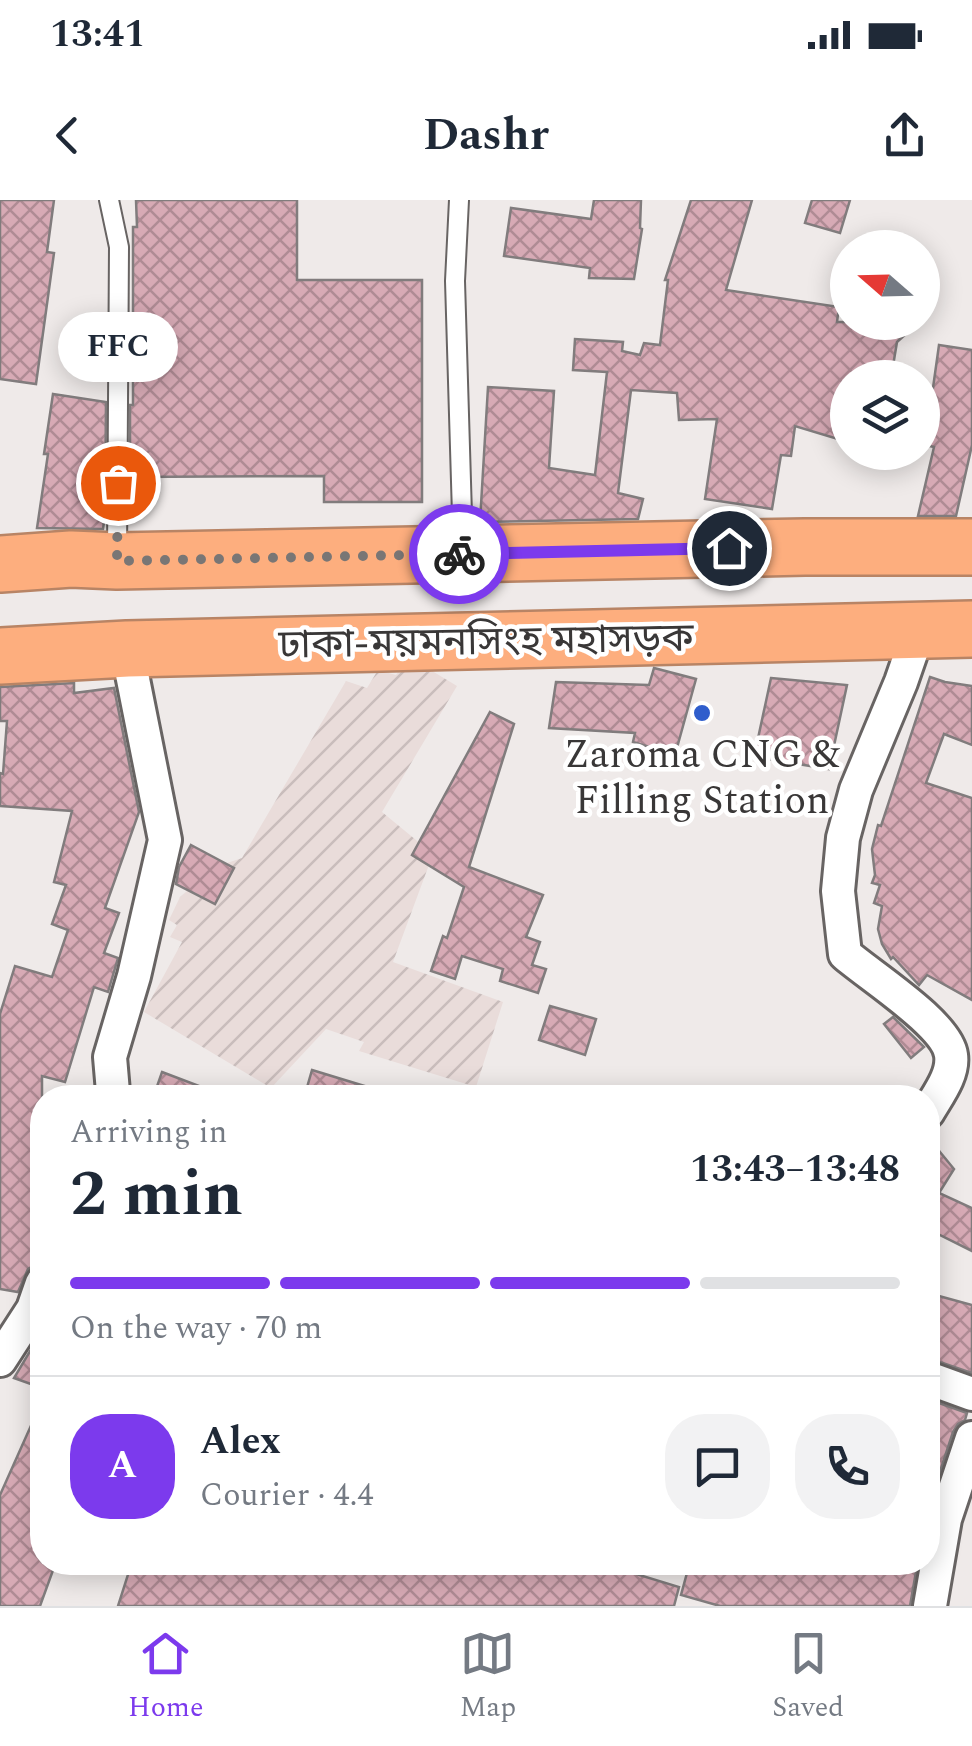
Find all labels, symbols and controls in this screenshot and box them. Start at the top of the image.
text: 13:41 [50,6,145,64]
text: Dashr [423,101,549,170]
icon: back [40,108,95,163]
icon: share [877,108,932,163]
north arrow [830,230,940,340]
map controls [830,230,940,470]
callout: FFC [58,313,178,383]
text: FFC [86,322,150,371]
button: layers [830,360,940,470]
pin [76,441,161,526]
icon: bag [91,456,146,511]
courier [409,504,509,604]
pin [687,506,772,591]
icon: home [702,521,757,576]
icon: bike [432,527,487,582]
street label: ঢাকা-ময়মনসিংহ মহাসড়ক [277,608,695,677]
marker: Zaroma CNG & Filling Station [691,702,713,724]
place label: Zaroma CNG & Filling Station [564,725,840,832]
text: Arriving in [70,1108,227,1157]
text: 13:43–13:48 [690,1141,900,1199]
text: 2 min [70,1145,243,1244]
text: On the way · 70 m [70,1304,322,1353]
text: Alex [200,1413,281,1471]
button: chat [665,1414,770,1519]
button: phone [795,1414,900,1519]
text: A [108,1437,137,1495]
text: Courier · 4.4 [200,1471,373,1520]
tab: Home [128,1626,204,1729]
tab: Map [460,1626,516,1729]
tab: Saved [772,1626,844,1729]

